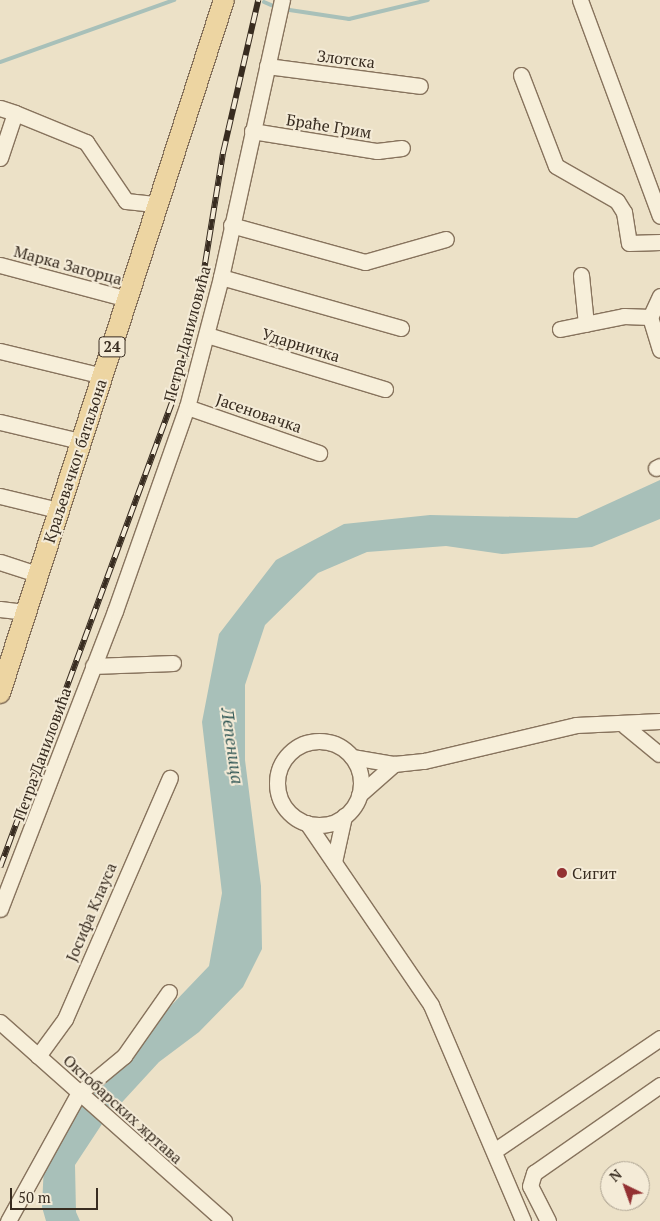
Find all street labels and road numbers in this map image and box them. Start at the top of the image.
street label: Злотска [316,46,376,72]
street label: Браће Грим [285,110,373,142]
street label: Марка Загорца [12,241,124,289]
street label: Петра Даниловића [160,264,214,404]
street label: Ударничка [260,324,342,366]
road number: 24 [98,334,126,360]
street label: Краљевачког батаљона [39,376,111,546]
street label: Јасеновачка [214,389,304,437]
street label: Петра Даниловића [9,685,75,823]
street label: Јосифа Клауса [62,860,120,964]
street label: Октобарских жртава [59,1050,187,1168]

